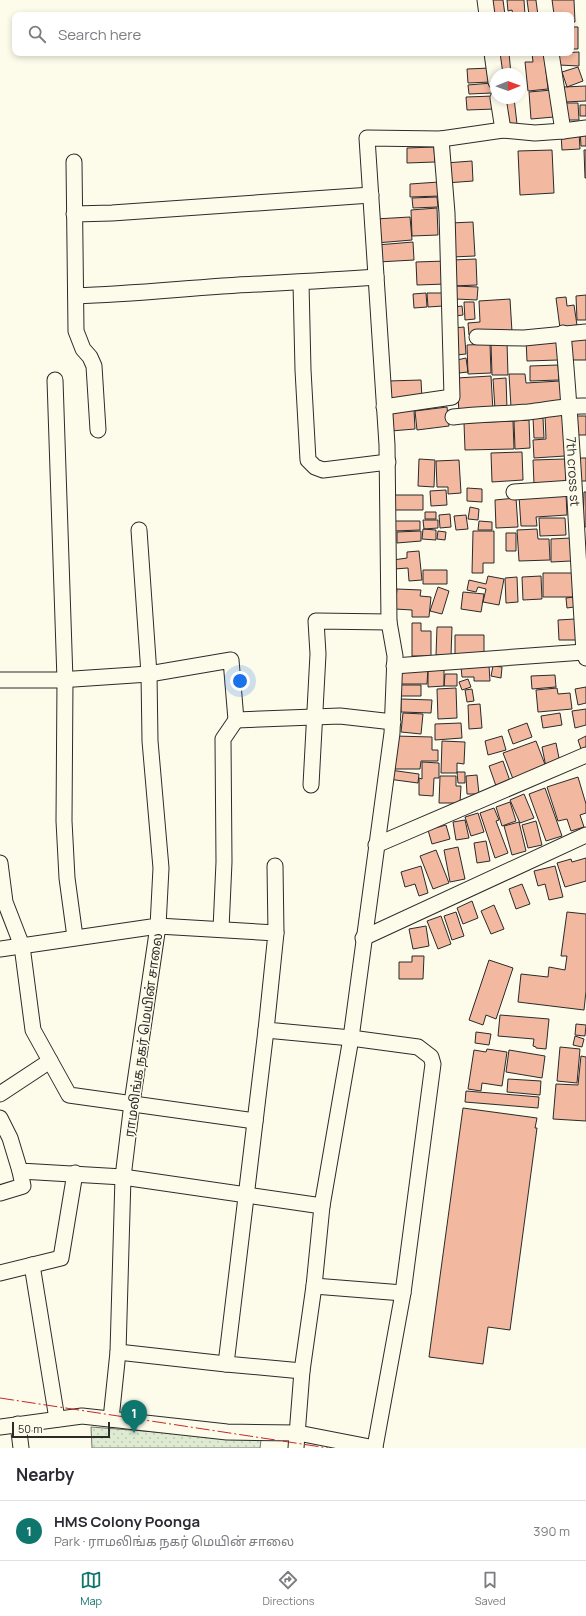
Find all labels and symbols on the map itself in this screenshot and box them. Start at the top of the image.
north arrow [490,68,526,104]
street label: 7th cross st [562,436,584,507]
your location [230,671,250,691]
street label: ராமலிங்க நகர் மெயின் சாலை [120,932,166,1138]
pin: 1 [121,1400,147,1433]
scale bar [12,1420,110,1439]

